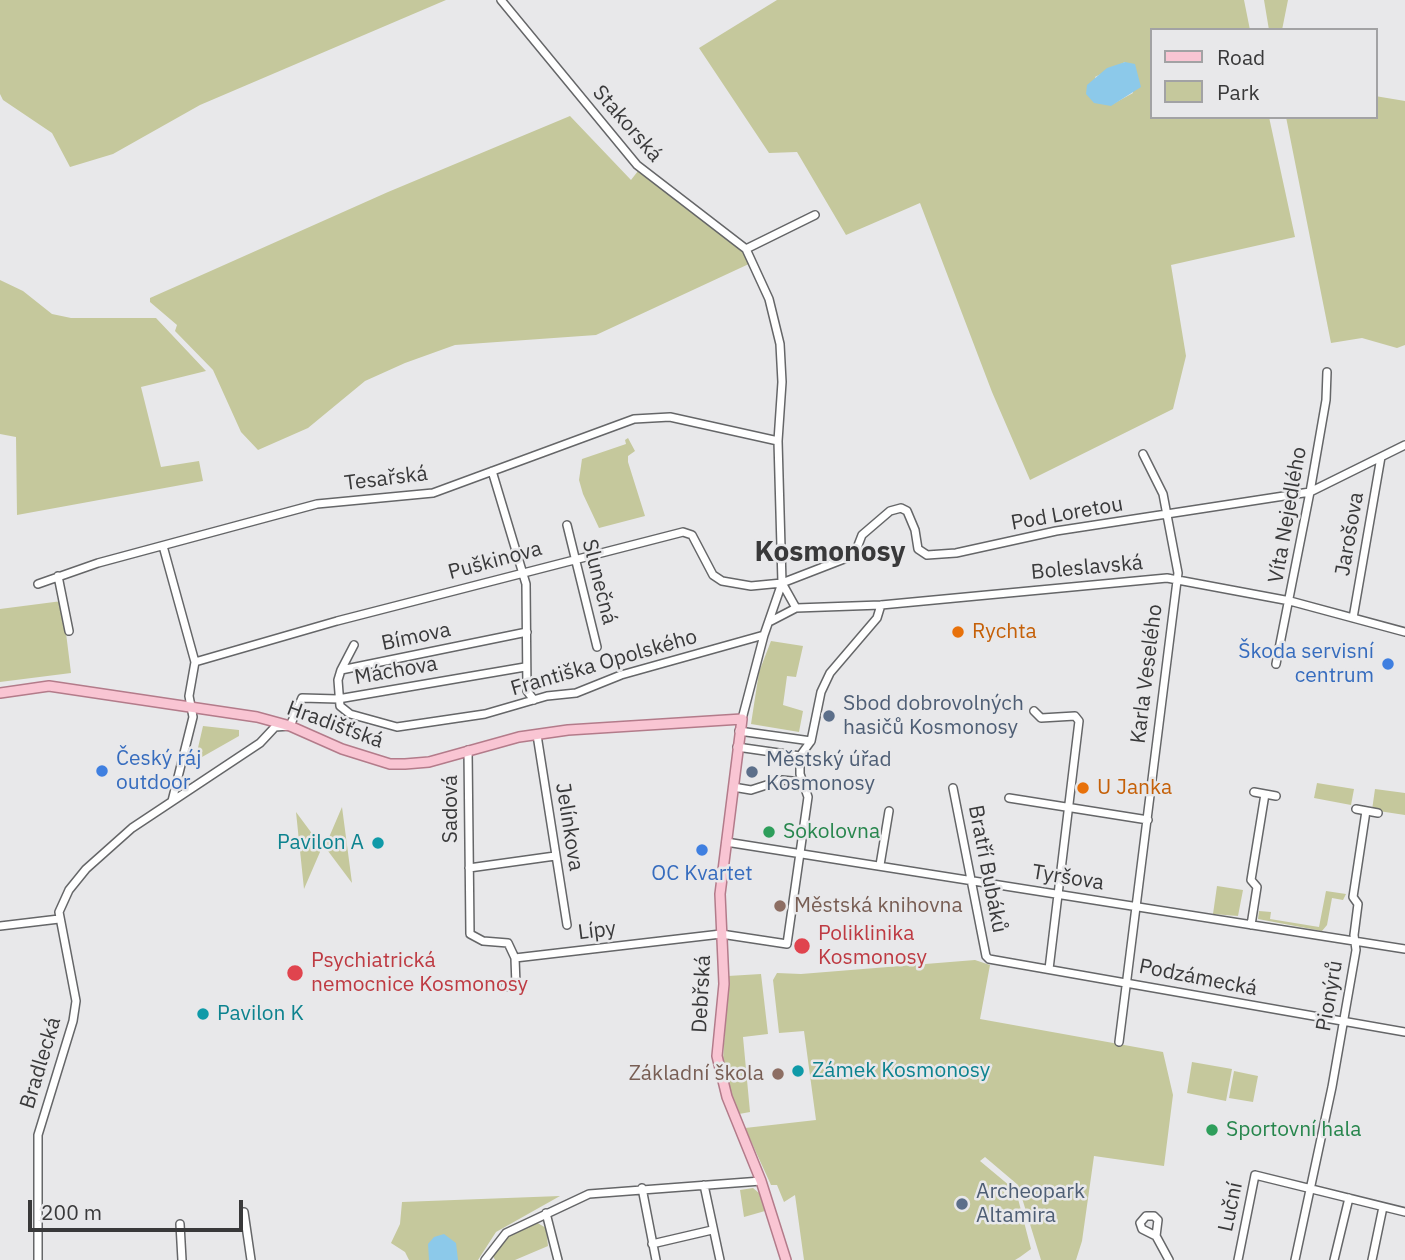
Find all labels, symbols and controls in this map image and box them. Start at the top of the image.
legend [1150,28,1377,119]
text: Road [1217,43,1265,71]
text: Park [1217,78,1260,106]
street label: Stakorská [587,81,667,167]
street label: Víta Nejedlého [1264,445,1312,585]
street label: Tesařská [343,461,429,497]
street label: Jarošova [1330,490,1370,578]
street label: Pod Loretou [1009,492,1125,536]
street label: Puškinova [445,536,545,586]
district label: Kosmonosy [755,536,905,570]
street label: Slunečná [576,537,622,627]
street label: Boleslavská [1030,551,1144,585]
street label: Karla Veselého [1126,603,1168,745]
street label: Bímova [379,617,453,657]
place label: Rychta [972,619,1037,645]
street label: Františka Opolského [508,624,700,702]
marker: Rychta [950,624,966,640]
place label: Škoda servisní centrum [1238,639,1374,689]
street label: Máchova [353,651,439,691]
marker: Škoda servisní centrum [1380,656,1396,672]
place label: Sbod dobrovolných hasičů Kosmonosy [843,691,1024,741]
street label: Hradišťská [283,696,387,754]
marker: Sbod dobrovolných hasičů Kosmonosy [821,708,837,724]
place label: Český ráj outdoor [116,746,201,796]
place label: Městský úřad Kosmonosy [766,747,892,797]
marker: Český ráj outdoor [94,763,110,779]
marker: Městský úřad Kosmonosy [744,764,760,780]
street label: Sadová [438,775,464,843]
place label: U Janka [1097,775,1172,801]
marker: U Janka [1075,780,1091,796]
street label: Jelínkova [550,781,588,873]
street label: Bratří Bubáků [962,803,1012,935]
place label: Sokolovna [783,819,880,845]
marker: Sokolovna [761,824,777,840]
place label: Pavilon A [277,830,364,856]
marker: Pavilon A [370,835,386,851]
marker: OC Kvartet [694,842,710,858]
street label: Tyršova [1030,860,1106,896]
place label: OC Kvartet [651,861,753,887]
place label: Městská knihovna [794,893,963,919]
marker: Městská knihovna [772,898,788,914]
street label: Lípy [576,916,618,946]
place label: Poliklinika Kosmonosy [818,921,927,971]
marker: Poliklinika Kosmonosy [792,936,812,956]
place label: Psychiatrická nemocnice Kosmonosy [311,948,528,998]
street label: Debřská [687,954,717,1034]
street label: Podzámecká [1137,954,1259,1002]
street label: Pionýrů [1311,959,1349,1033]
marker: Psychiatrická nemocnice Kosmonosy [285,963,305,983]
place label: Pavilon K [217,1001,304,1027]
marker: Pavilon K [195,1006,211,1022]
street label: Bradlecká [15,1014,67,1112]
place label: Zámek Kosmonosy [812,1058,990,1084]
place label: Základní škola [629,1061,764,1087]
marker: Zámek Kosmonosy [790,1063,806,1079]
marker: Základní škola [770,1066,786,1082]
place label: Sportovní hala [1226,1117,1361,1143]
marker: Sportovní hala [1204,1122,1220,1138]
place label: Archeopark Altamira [976,1179,1085,1229]
street label: Luční [1213,1180,1249,1234]
scale bar [32,1186,247,1230]
marker: Archeopark Altamira [954,1196,970,1212]
text: 200 m [41,1198,102,1226]

